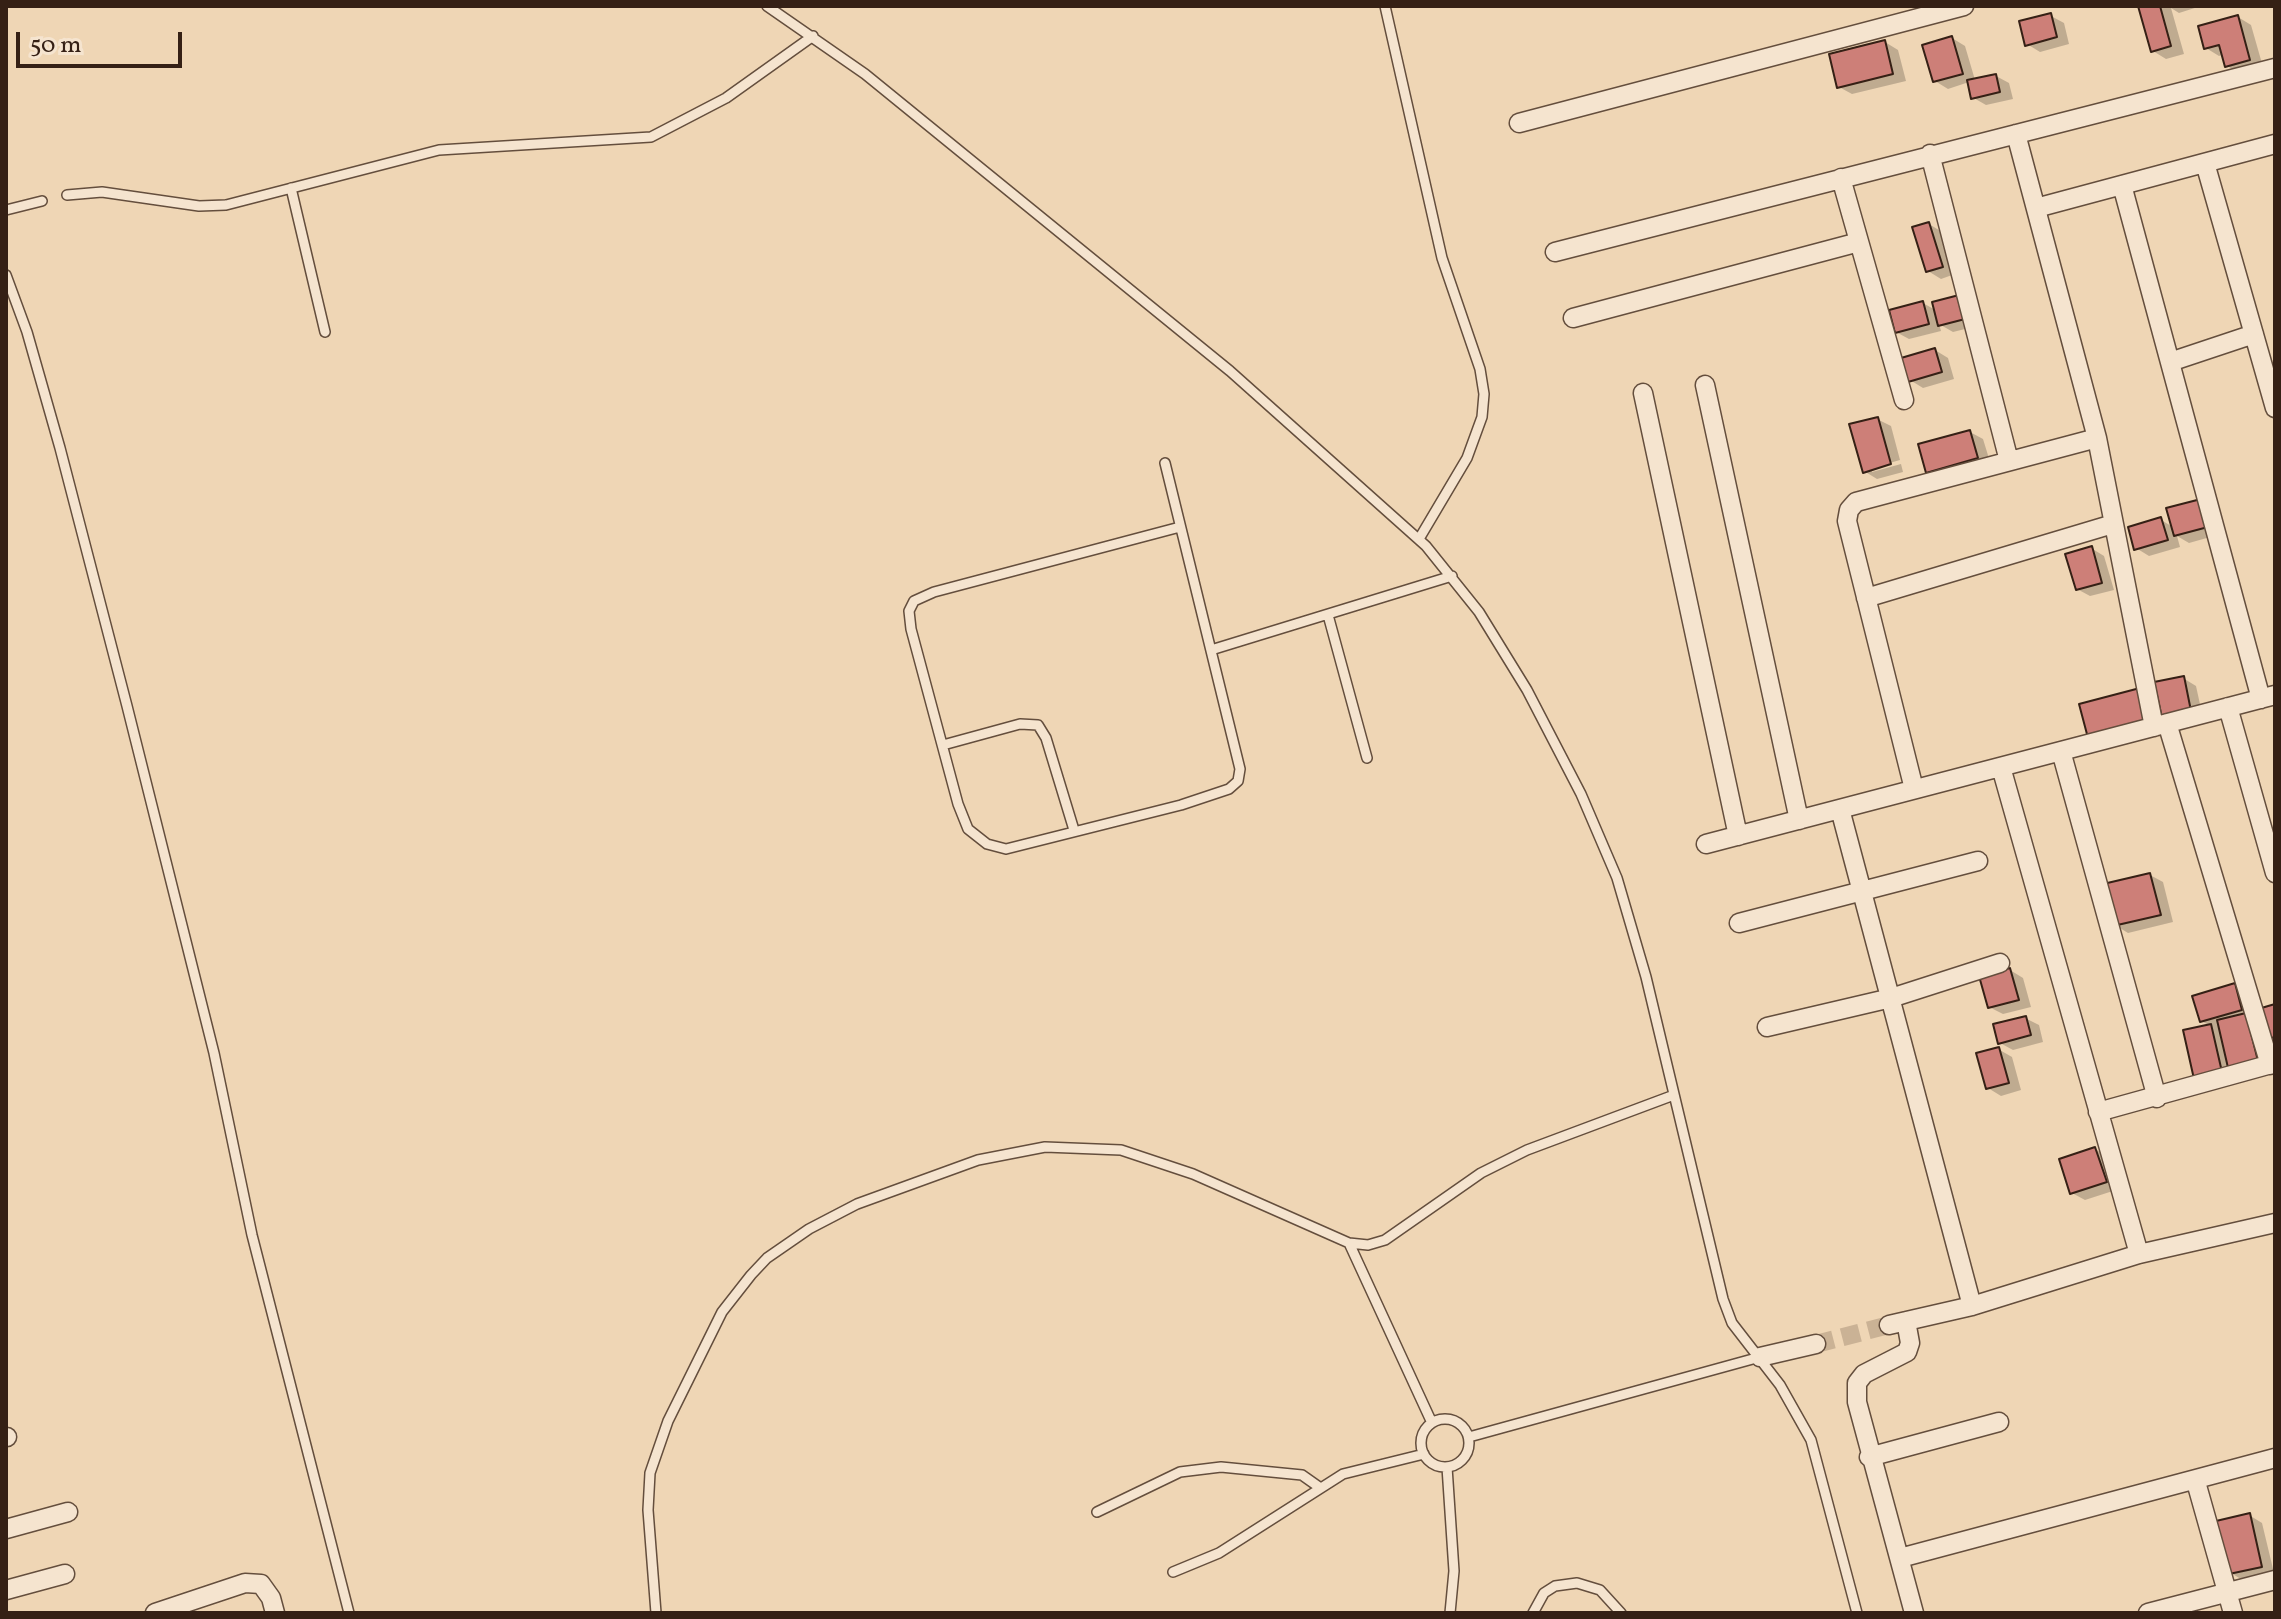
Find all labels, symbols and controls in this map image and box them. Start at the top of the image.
scale bar [20,16,186,66]
text: 50 m [30,29,82,63]

